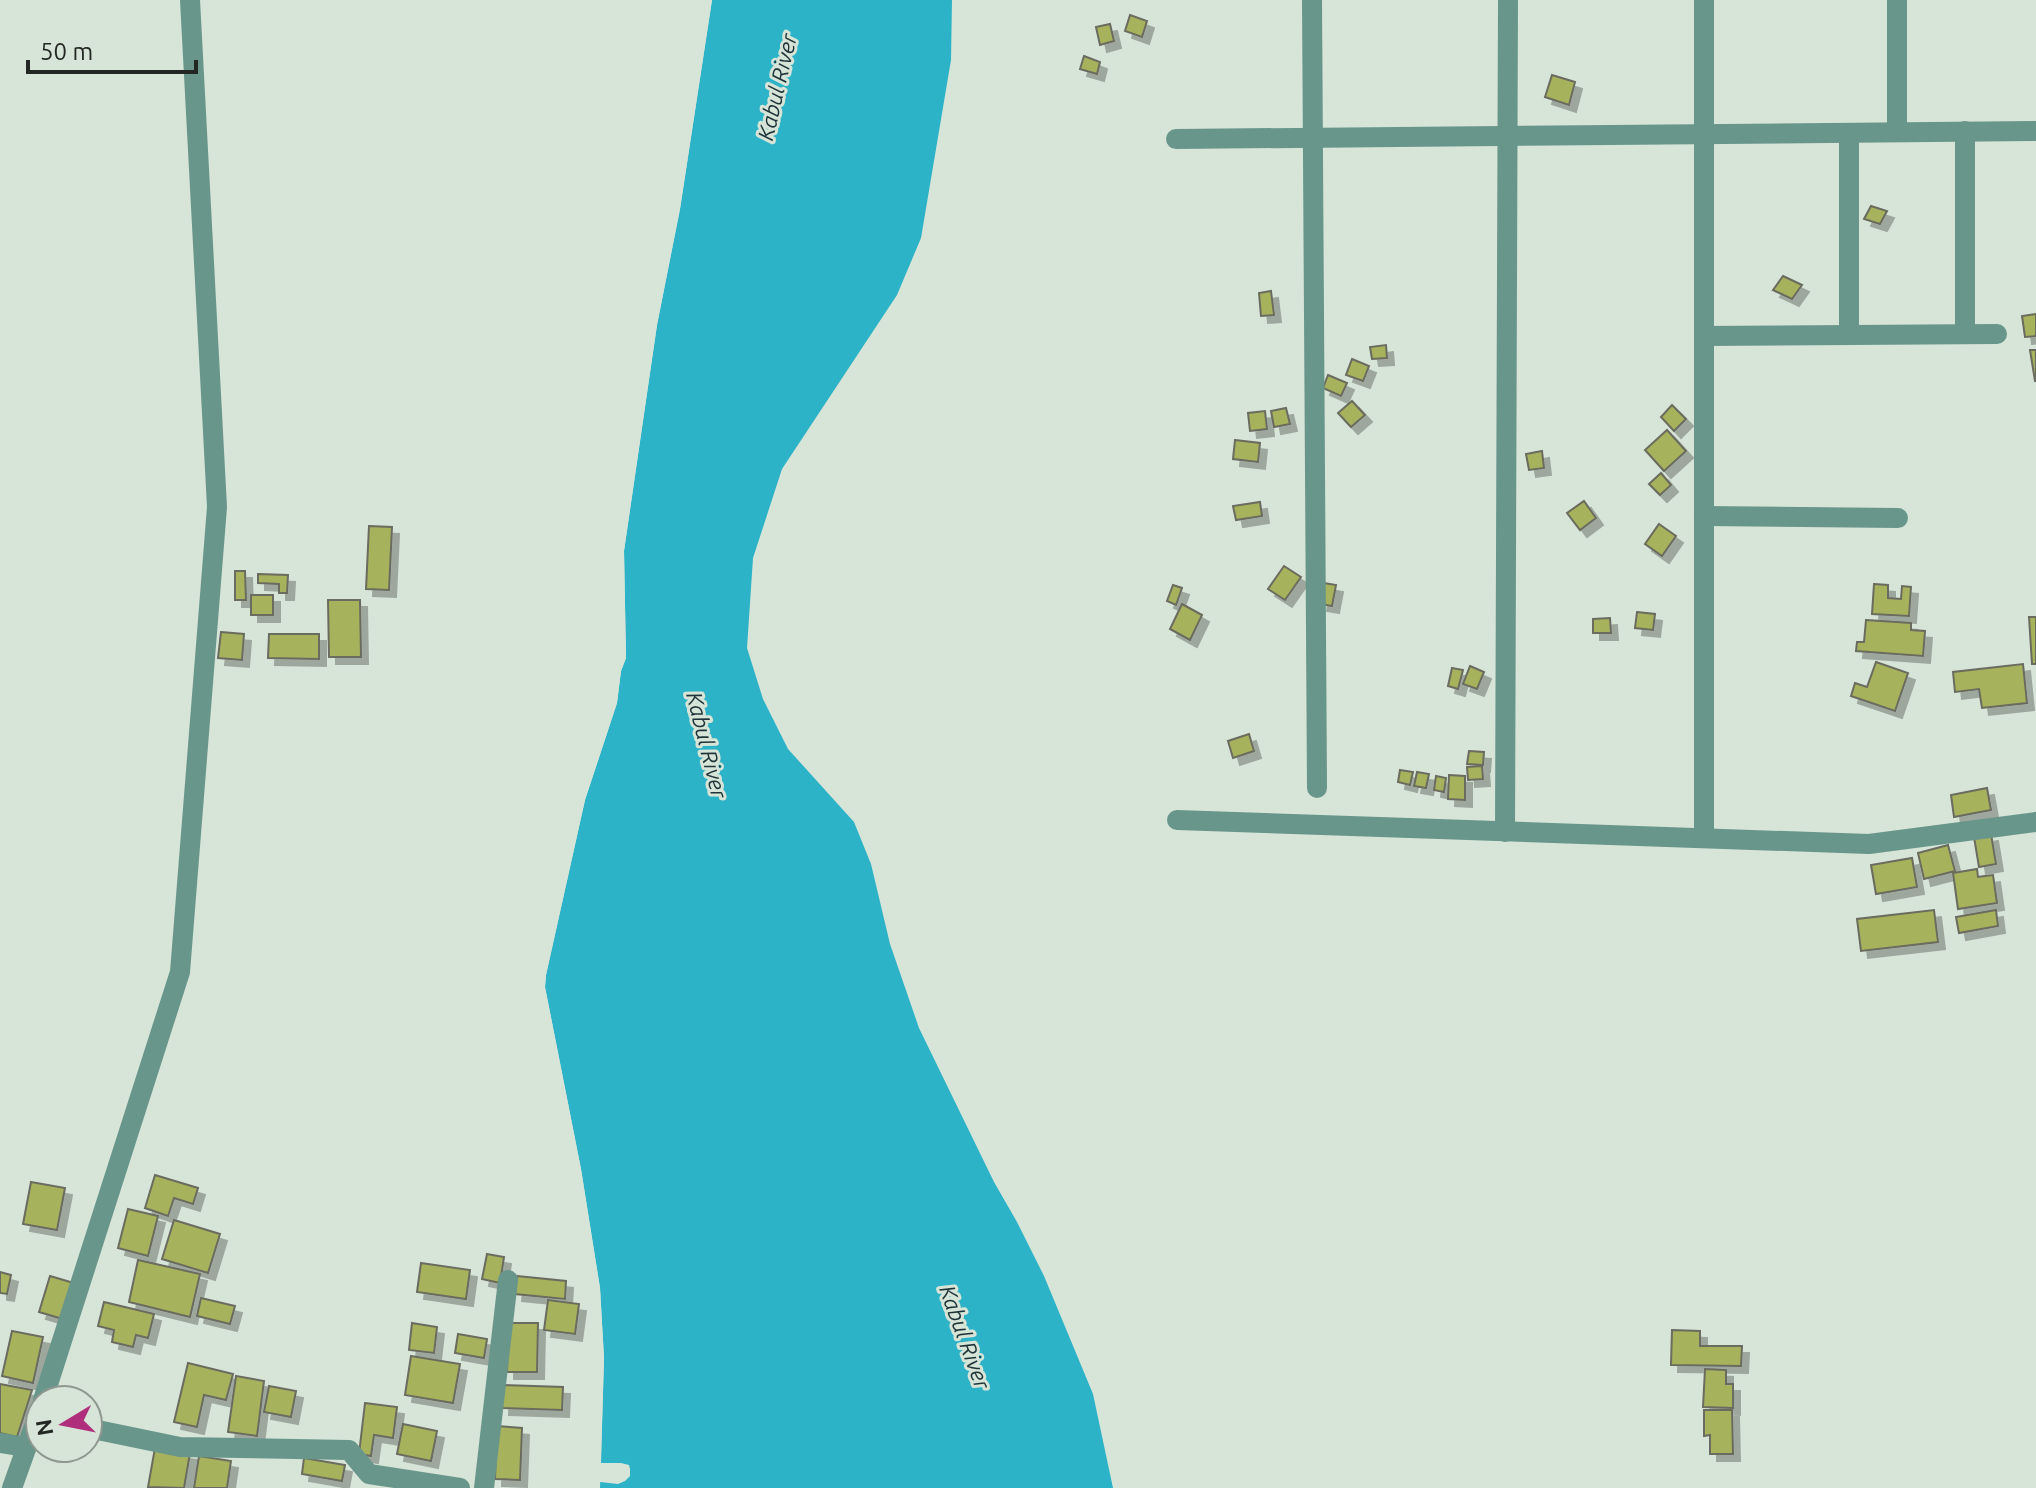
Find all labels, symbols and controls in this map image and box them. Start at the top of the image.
scale bar [28,24,196,74]
water label: Kabul River [752,31,801,143]
text: 50 m [40,38,93,65]
water label: Kabul River [682,689,733,801]
water label: Kabul River [935,1281,996,1393]
north arrow [24,1384,104,1464]
text: N [30,1417,58,1438]

